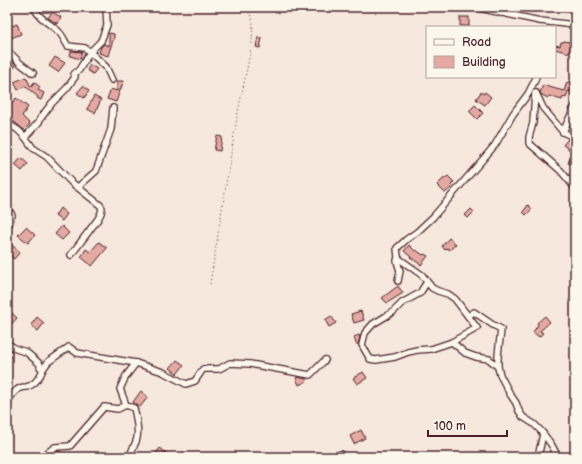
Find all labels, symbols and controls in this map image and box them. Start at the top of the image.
legend [426,26,556,78]
text: Road [462,35,491,50]
text: Building [462,55,506,70]
scale bar [428,412,507,438]
text: 100 m [434,419,466,434]

